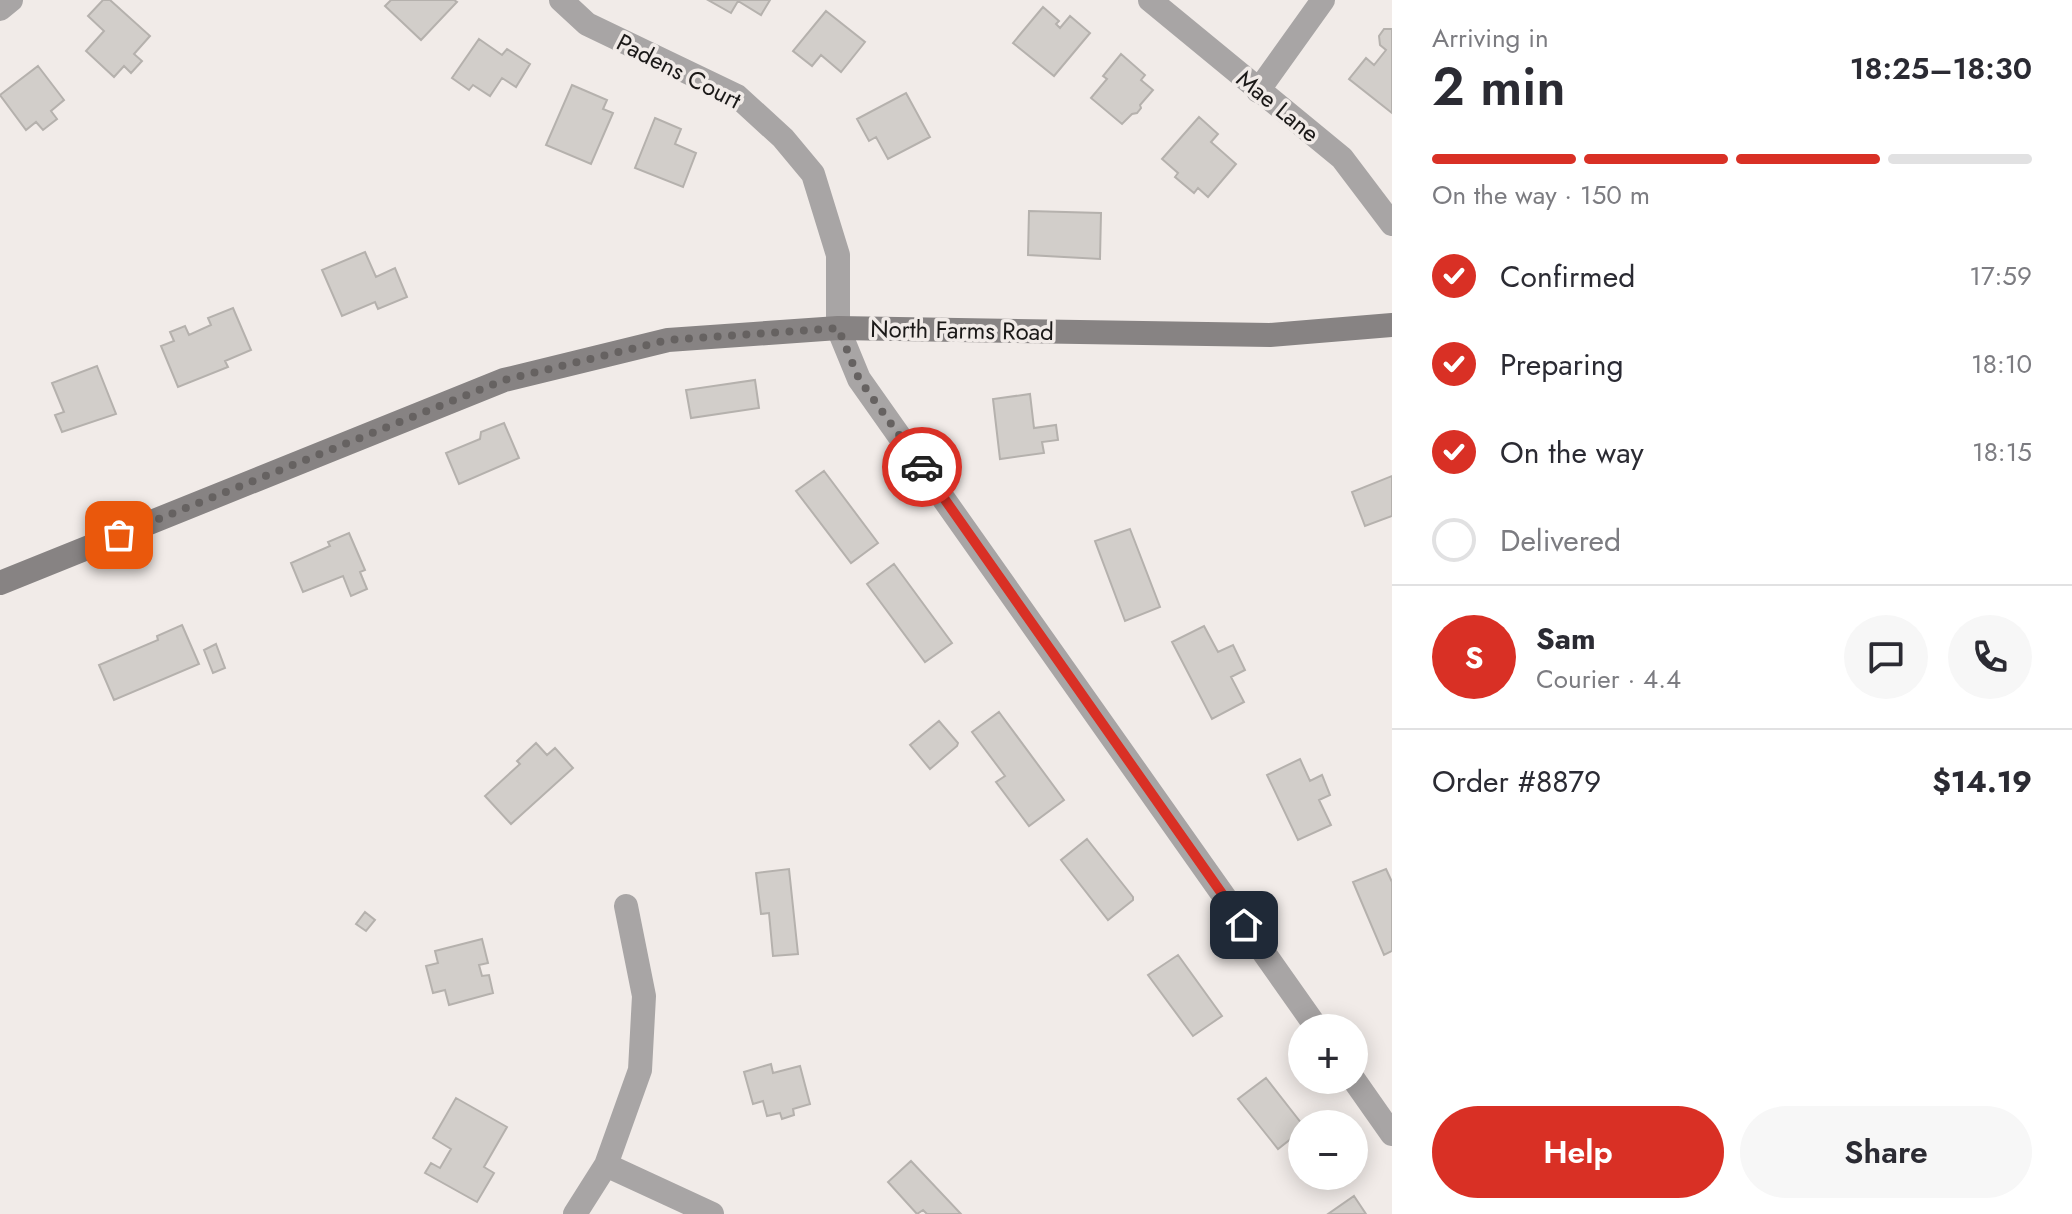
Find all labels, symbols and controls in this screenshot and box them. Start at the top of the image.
text: Arriving in [1432,19,1549,57]
street label: Padens Court [611,25,748,117]
text: 18:25–18:30 [1850,47,2032,90]
text: 2 min [1432,49,1565,125]
street label: Mae Lane [1229,62,1327,150]
text: On the way · 150 m [1432,176,1650,214]
icon: check [1432,254,1476,298]
text: Confirmed [1500,255,1635,298]
text: 17:59 [1969,257,2032,295]
street label: North Farms Road [870,311,1054,349]
icon: check [1432,342,1476,386]
text: Preparing [1500,343,1624,386]
text: 18:10 [1971,345,2032,383]
courier [882,427,962,507]
icon: check [1432,430,1476,474]
text: On the way [1500,431,1644,474]
text: 18:15 [1972,433,2032,471]
icon: car [900,445,944,489]
pin [85,501,153,569]
icon: bag [97,513,141,557]
text: Delivered [1500,519,1621,562]
button: chat [1844,615,1928,699]
button: phone [1948,615,2032,699]
text: Sam [1536,617,1596,660]
text: S [1465,636,1483,679]
text: Courier · 4.4 [1536,660,1681,698]
text: Order #8879 [1432,760,1601,803]
text: $14.19 [1932,760,2032,803]
pin [1210,891,1278,959]
icon: home [1222,903,1266,947]
map controls [1288,1014,1368,1190]
button: + [1288,1014,1368,1094]
button: Help [1432,1106,1724,1198]
button: Share [1740,1106,2032,1198]
button: − [1288,1110,1368,1190]

